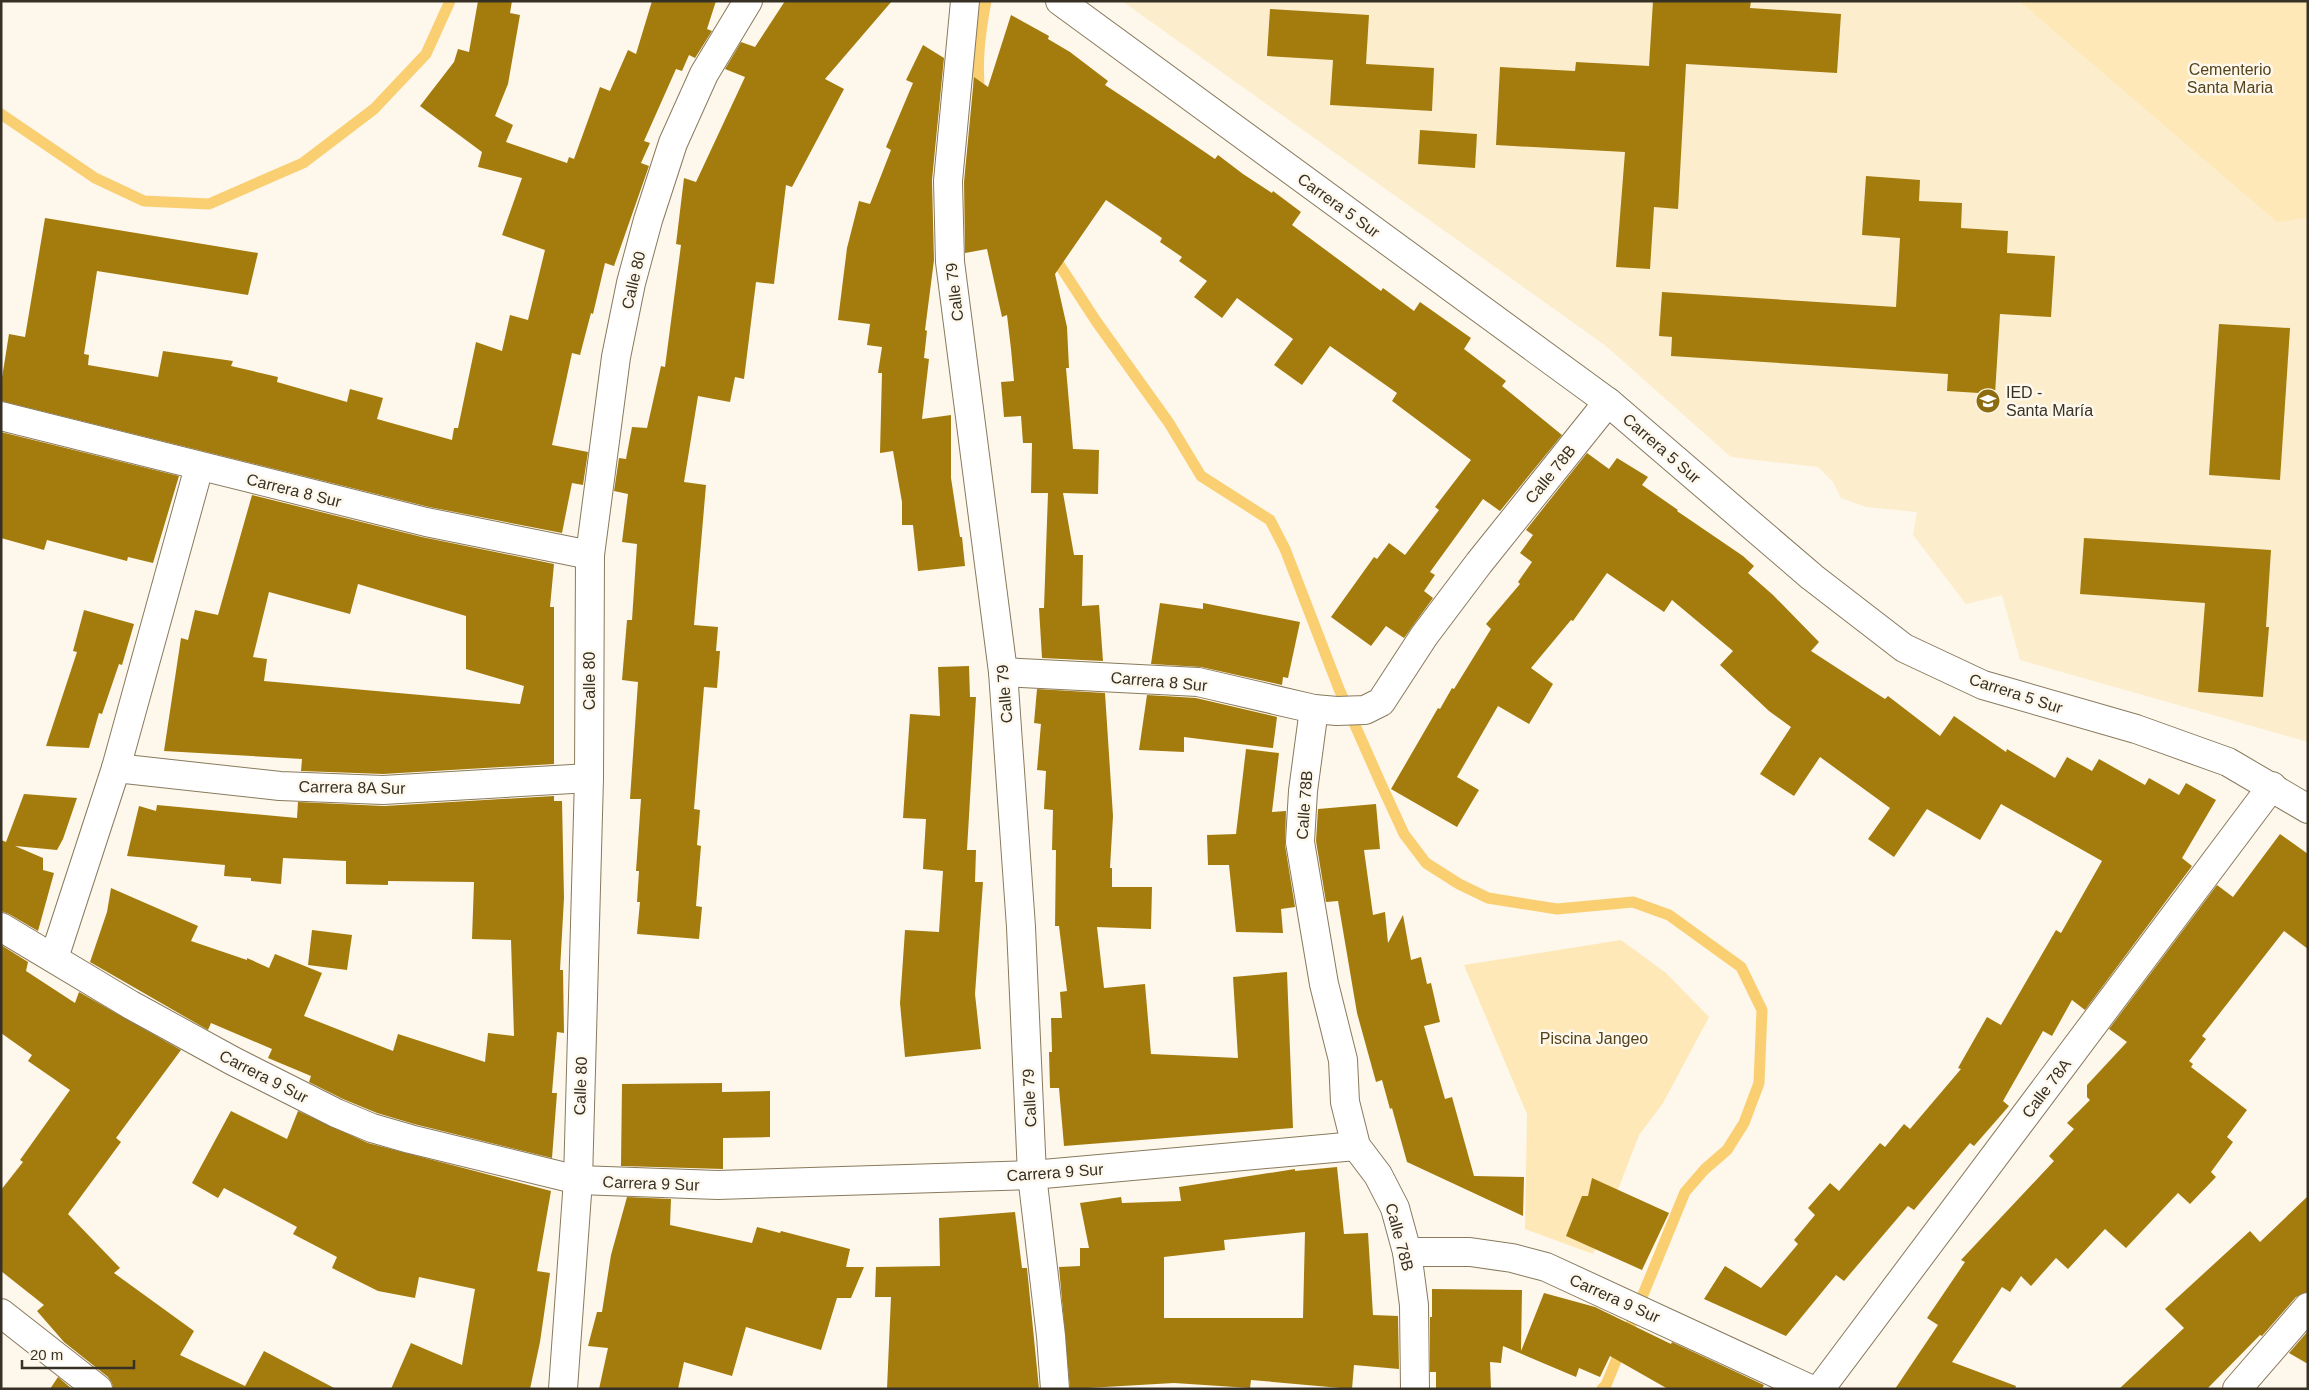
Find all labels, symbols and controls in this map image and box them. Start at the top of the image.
park label: Cementerio Santa Maria [2187,61,2273,96]
street label: Carrera 5 Sur [1295,170,1383,241]
street label: Calle 80 [619,250,648,311]
street label: Calle 79 [942,262,967,322]
place label: IED - Santa María [2006,384,2093,419]
school or university icon: IED - Santa María [1975,388,2001,414]
street label: Carrera 5 Sur [1620,410,1704,487]
street label: Calle 78B [1522,442,1579,507]
street label: Carrera 8 Sur [245,471,344,511]
street label: Calle 80 [581,652,598,710]
street label: Calle 79 [993,664,1016,724]
street label: Carrera 8 Sur [1110,669,1209,694]
street label: Carrera 5 Sur [1967,670,2065,717]
street label: Calle 78B [1294,770,1315,840]
street label: Carrera 8A Sur [298,778,406,797]
park label: Piscina Jangeo [1540,1030,1648,1047]
street label: Carrera 9 Sur [217,1047,311,1106]
street label: Calle 78A [2019,1055,2074,1121]
street label: Calle 80 [571,1056,590,1116]
street label: Calle 79 [1019,1068,1040,1128]
street label: Carrera 9 Sur [1006,1161,1105,1184]
street label: Carrera 9 Sur [602,1173,700,1194]
street label: Calle 78B [1382,1201,1417,1273]
street label: Carrera 9 Sur [1567,1271,1663,1326]
scale bar [22,1338,135,1370]
text: 20 m [30,1346,63,1363]

